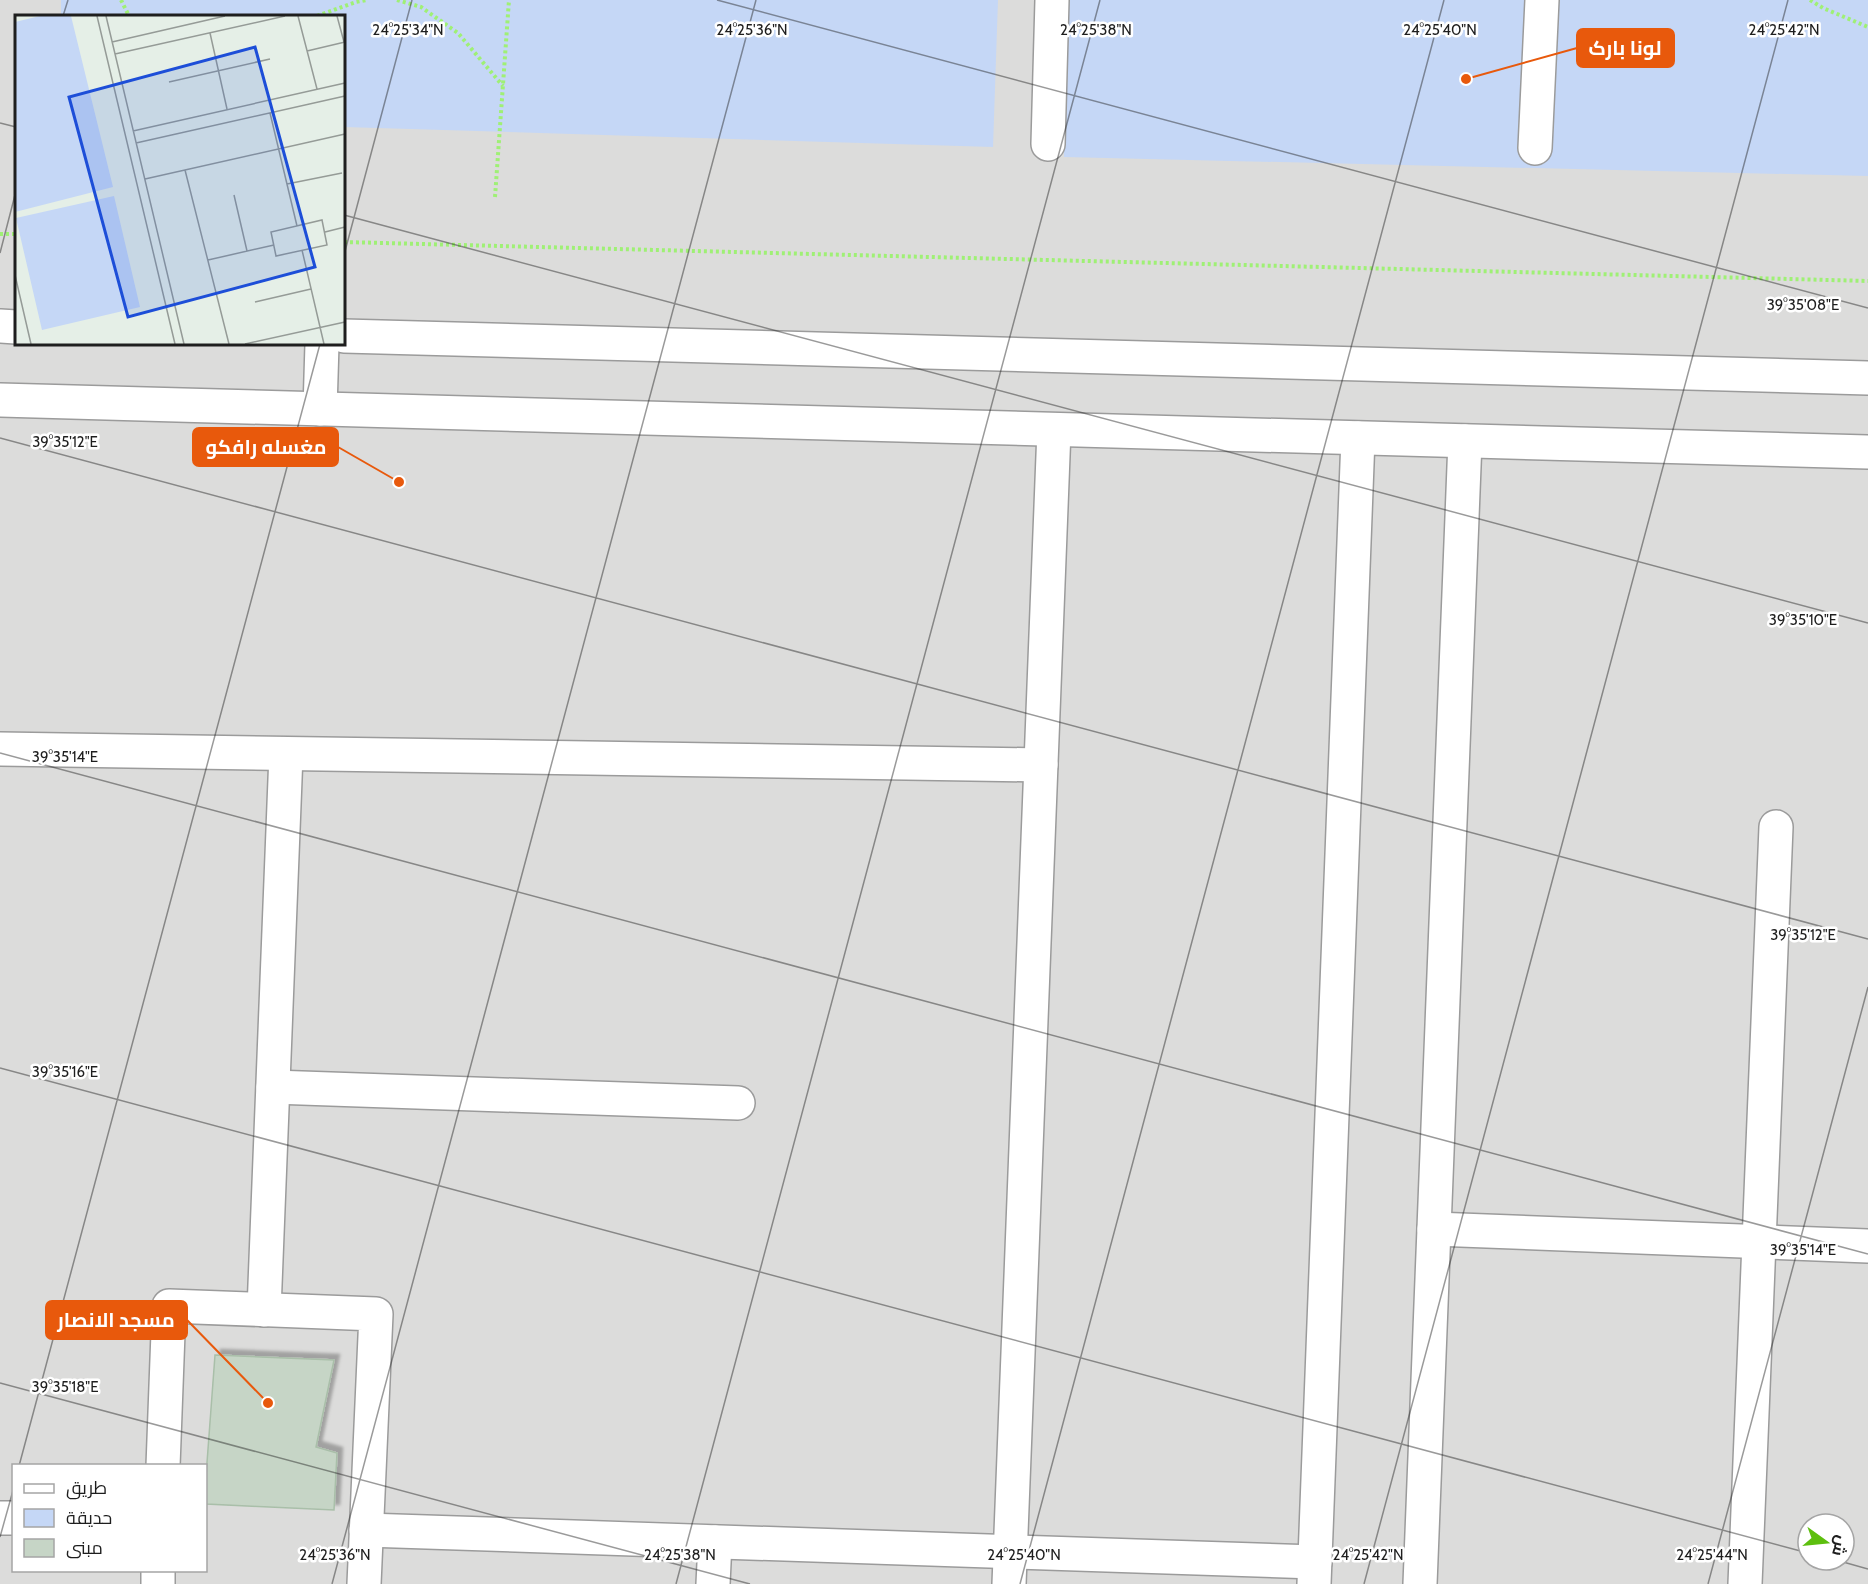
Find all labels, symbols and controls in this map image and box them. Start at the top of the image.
inset map [15,15,345,345]
text: 24°25'34"N [372,21,444,39]
text: 24°25'36"N [716,21,788,39]
text: 24°25'38"N [1060,21,1132,39]
text: 24°25'40"N [1403,21,1477,39]
text: 24°25'42"N [1749,21,1819,39]
callout: لونا بارک [1577,29,1674,67]
text: لونا بارک [1589,36,1661,60]
text: 39°35'08"E [1767,296,1839,314]
callout: مغسله رافكو [193,428,338,466]
text: 39°35'12"E [32,433,98,451]
text: مغسله رافكو [205,435,327,459]
text: 39°35'10"E [1769,611,1837,629]
text: 39°35'14"E [32,748,98,766]
text: 39°35'12"E [1770,926,1836,944]
text: 39°35'16"E [32,1063,98,1081]
text: 39°35'14"E [1770,1241,1836,1259]
callout: مسجد الانصار [46,1301,187,1339]
text: مسجد الانصار [56,1308,175,1332]
text: 39°35'18"E [32,1378,98,1396]
legend [12,1464,207,1572]
text: طريق [66,1477,107,1500]
text: حديقة [66,1507,112,1529]
north arrow [1796,1512,1856,1572]
text: ش [1828,1533,1852,1558]
text: مبنى [66,1537,103,1559]
text: 24°25'36"N [299,1546,371,1564]
text: 24°25'38"N [644,1546,716,1564]
text: 24°25'40"N [987,1546,1061,1564]
text: 24°25'42"N [1333,1546,1403,1564]
text: 24°25'44"N [1676,1546,1748,1564]

